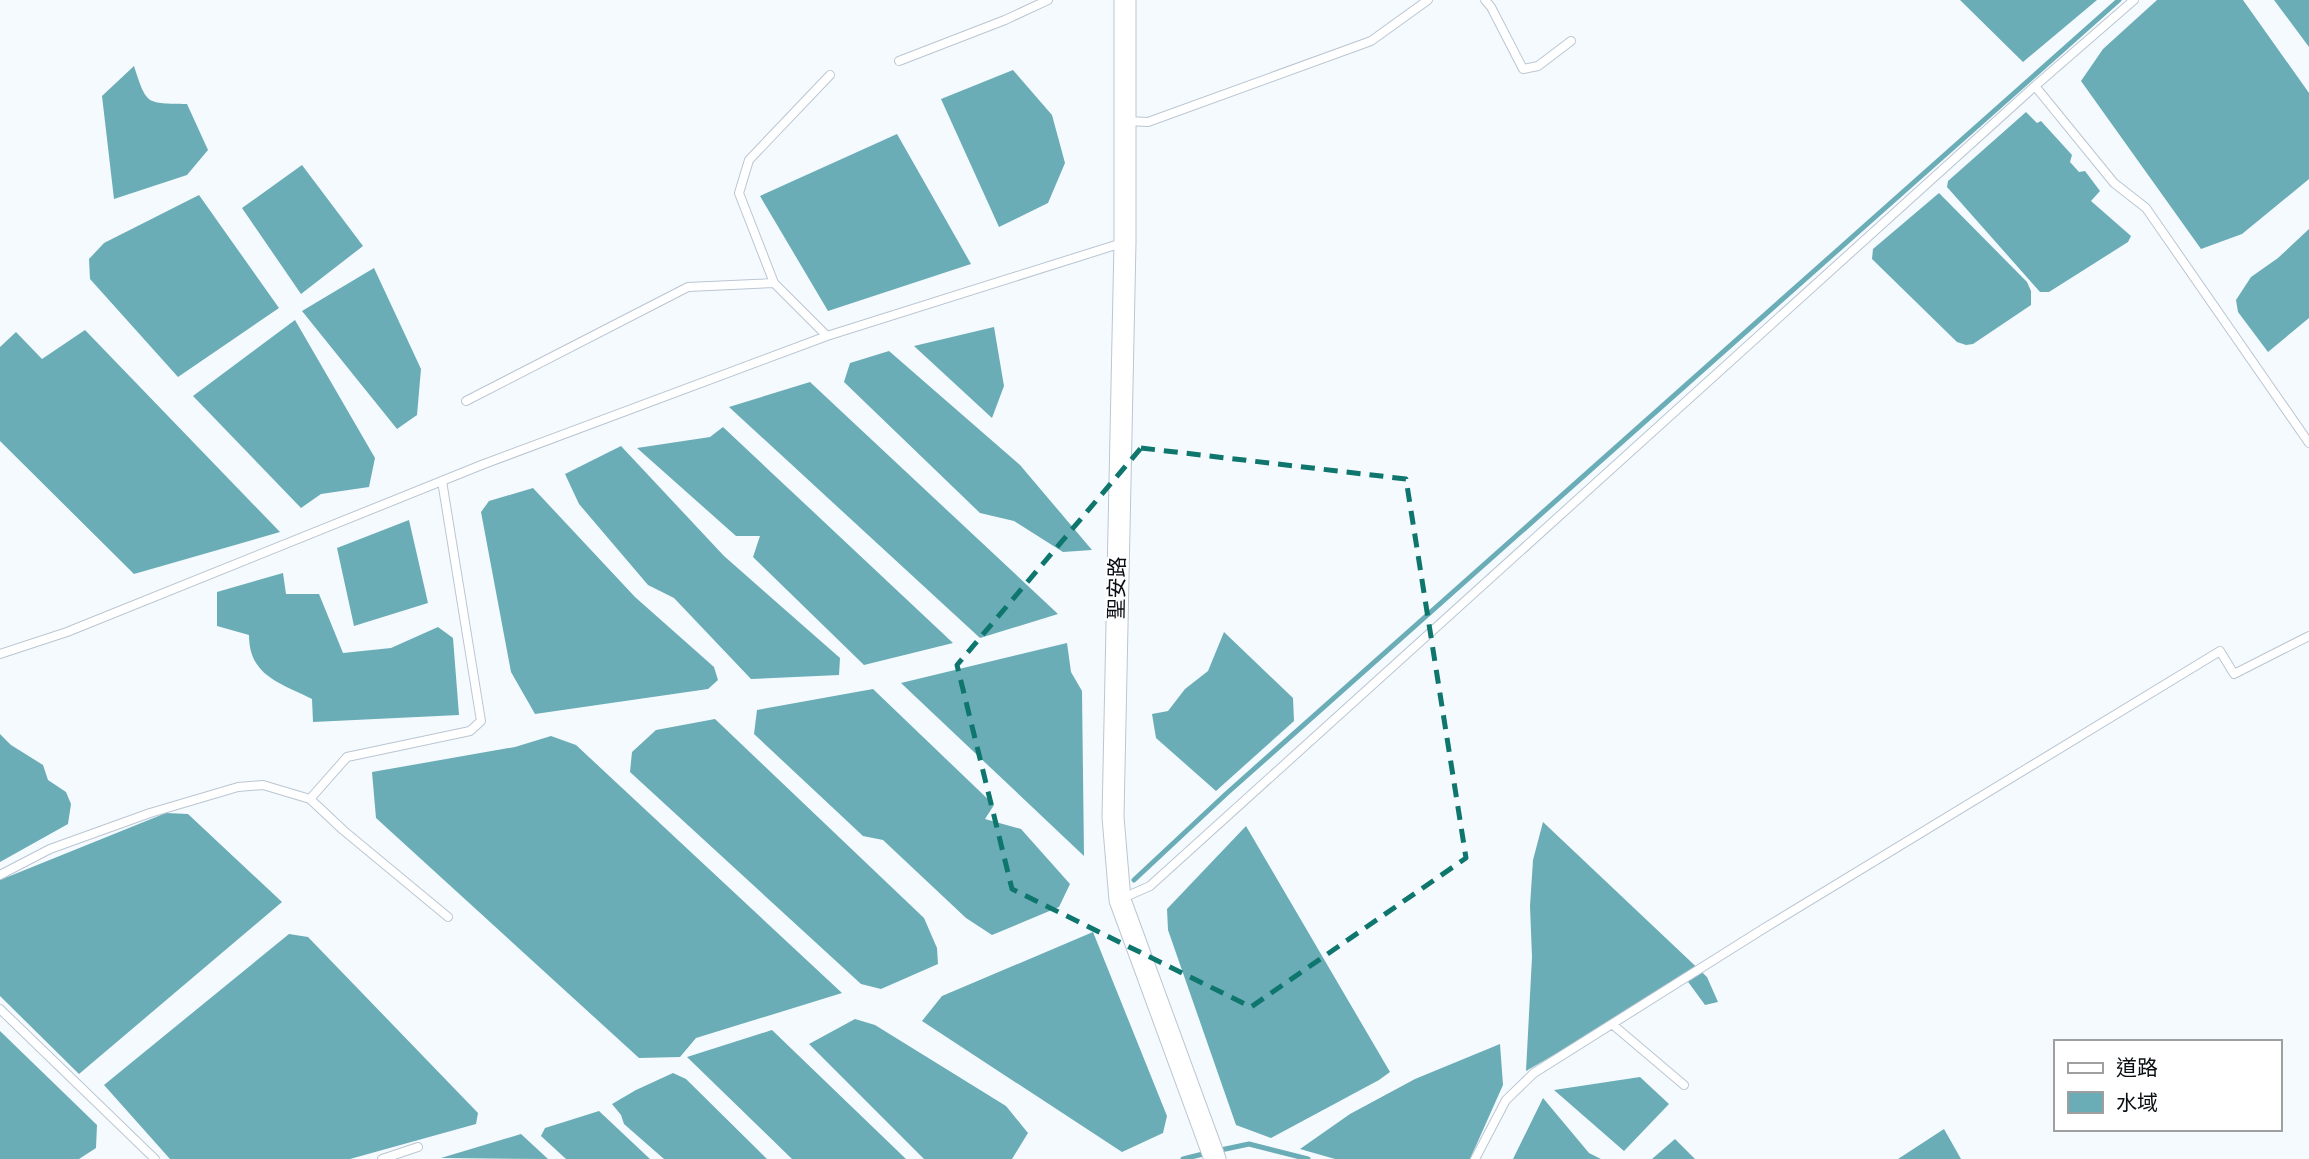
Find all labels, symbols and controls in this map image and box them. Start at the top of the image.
street label: 聖安路 [1104,556,1130,620]
legend [2054,1040,2281,1131]
text: 道路 [2116,1056,2158,1080]
text: 水域 [2116,1091,2158,1115]

